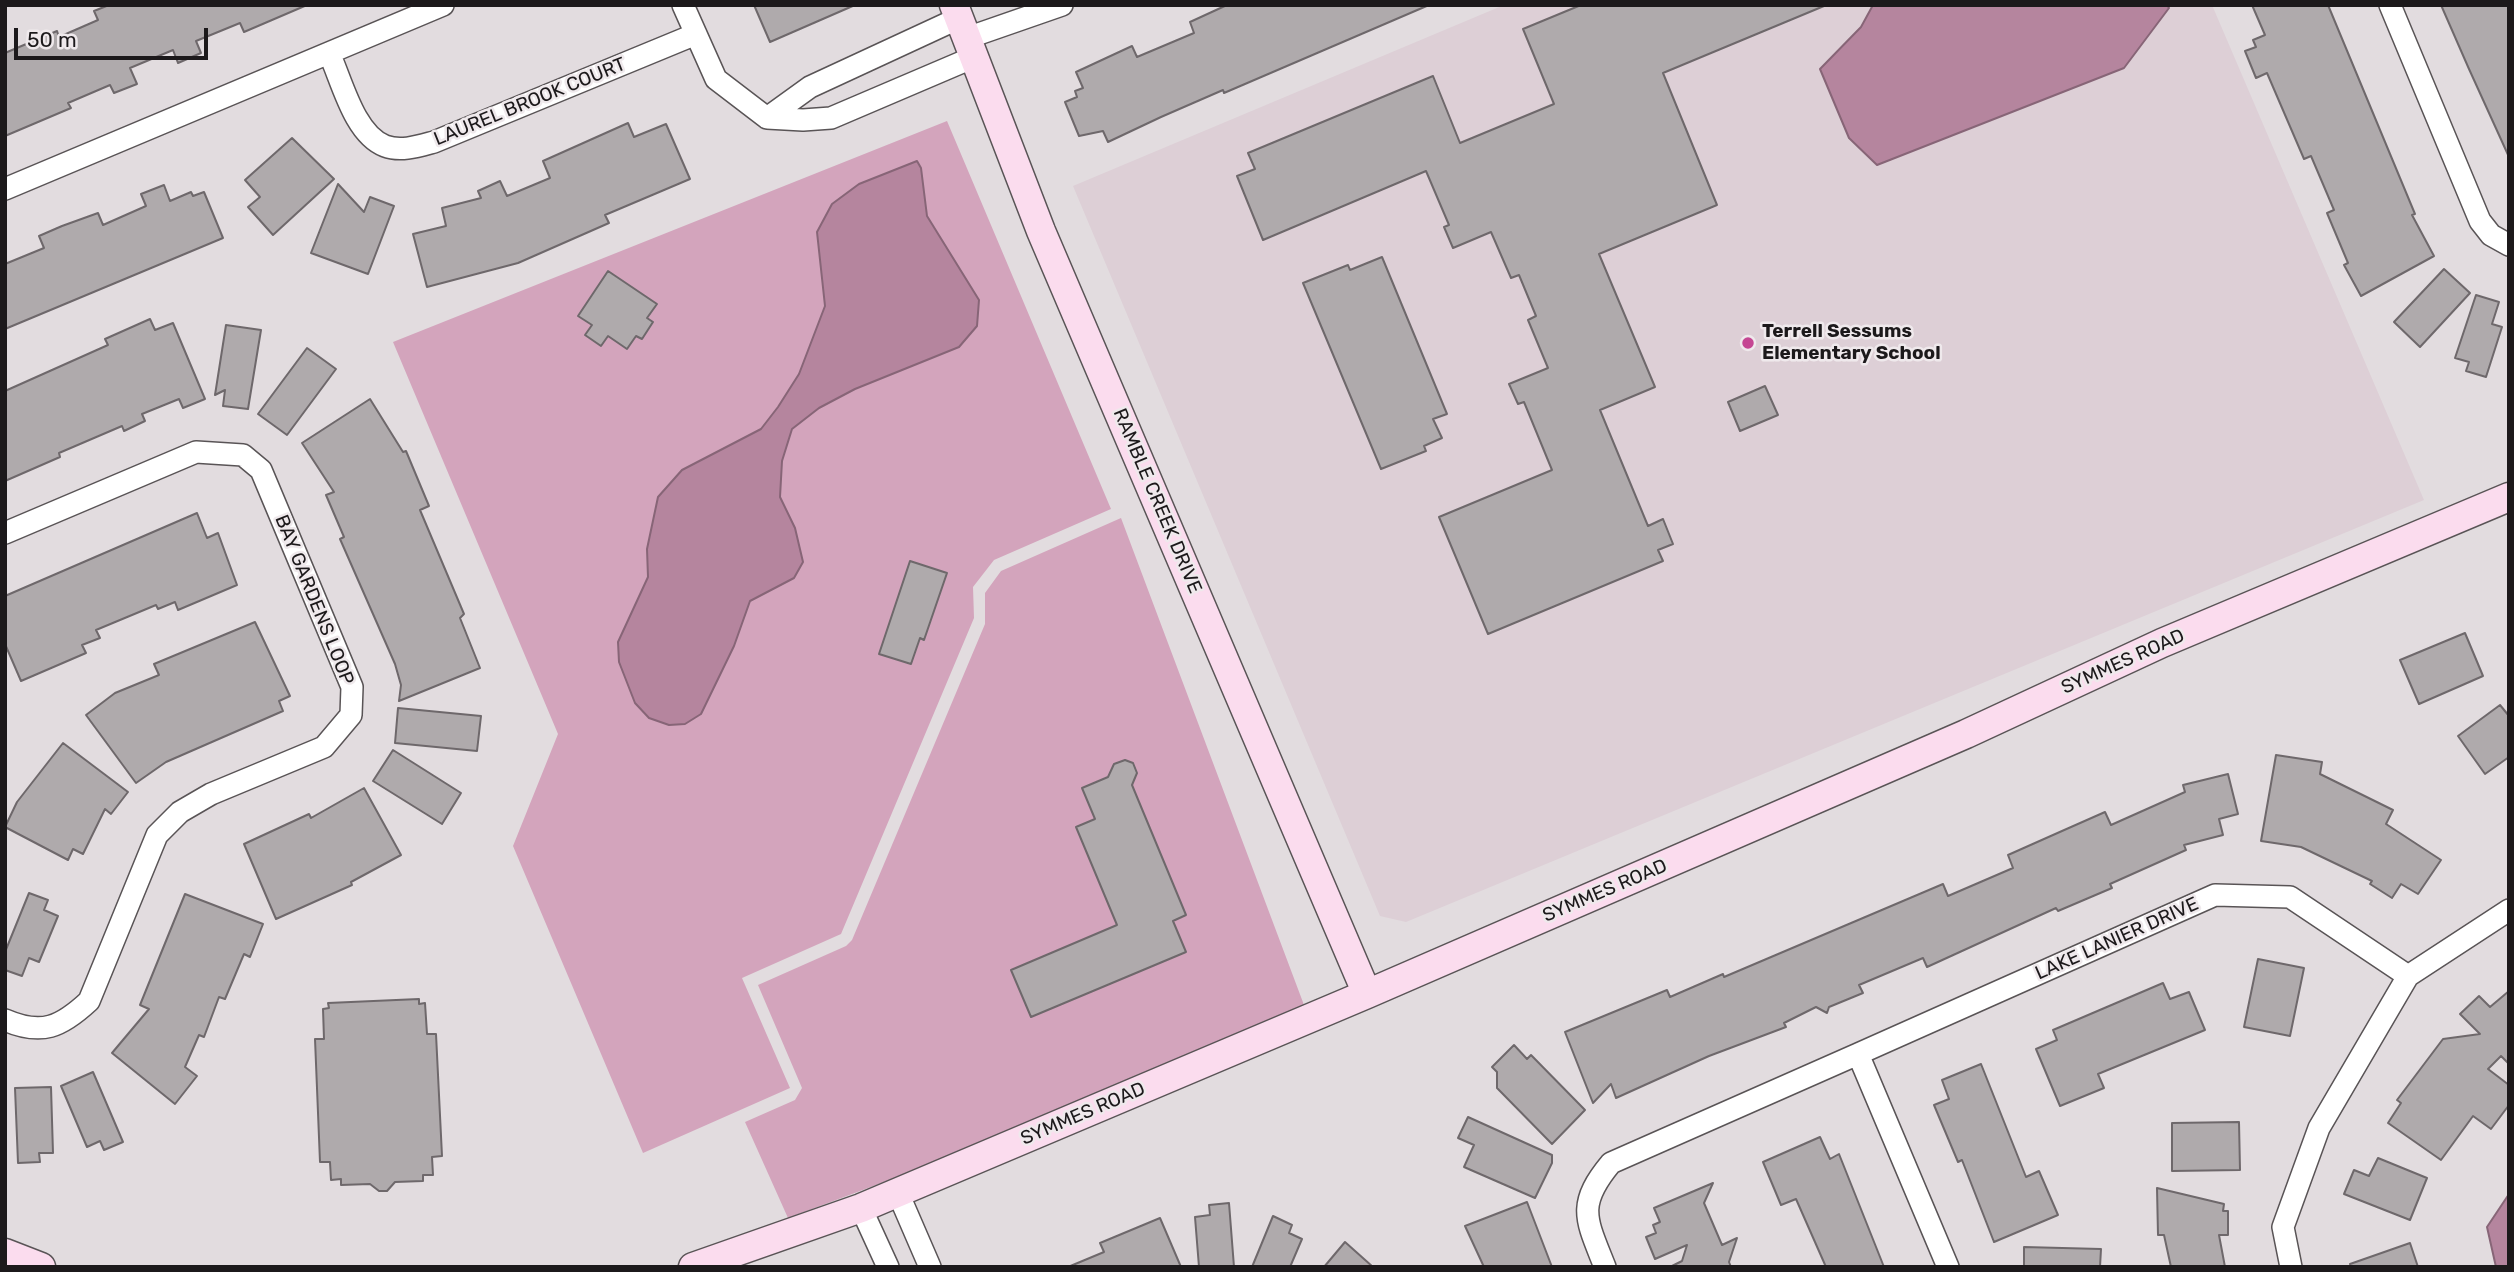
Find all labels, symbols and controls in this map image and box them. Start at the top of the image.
scale bar [18,14,212,58]
text: 50 m [27,27,77,52]
street label: LAUREL BROOK COURT [431,53,629,151]
place label: Terrell Sessums Elementary School [1762,321,1941,365]
marker: Terrell Sessums Elementary School [1740,335,1756,351]
street label: RAMBLE CREEK DRIVE [1108,405,1206,597]
street label: BAY GARDENS LOOP [269,512,359,688]
street label: SYMMES ROAD [2058,625,2188,699]
street label: SYMMES ROAD [1539,855,1671,927]
street label: LAKE LANIER DRIVE [2032,893,2202,985]
street label: SYMMES ROAD [1017,1078,1149,1150]

